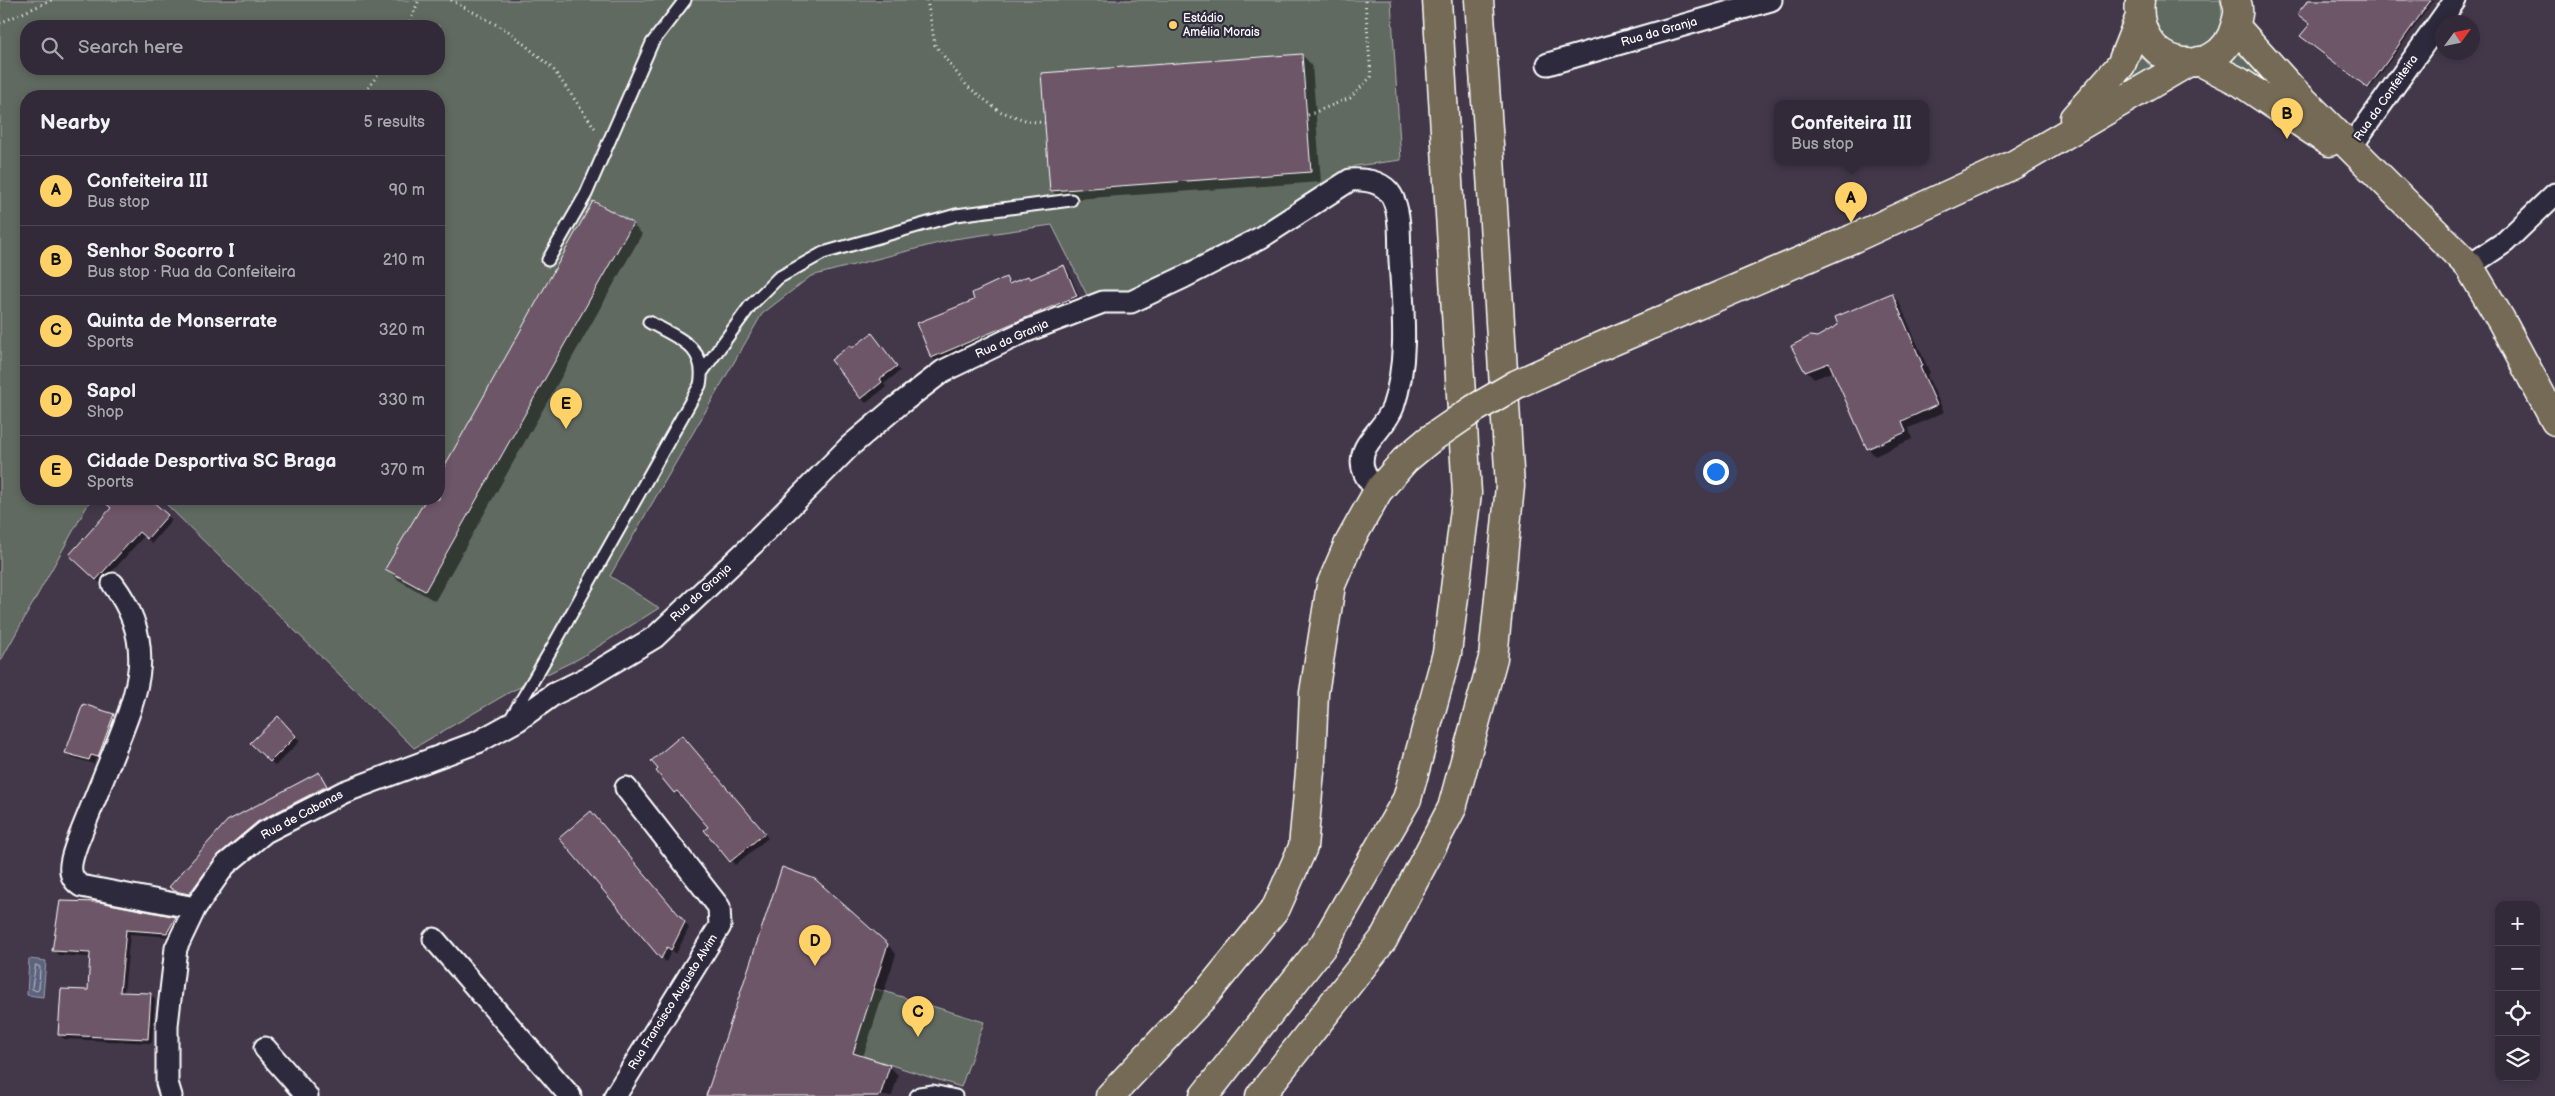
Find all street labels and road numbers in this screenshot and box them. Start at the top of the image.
street label: Rua da Granja [1619,14,1699,50]
street label: Rua da Confeiteira [2351,52,2421,144]
street label: Rua da Granja [973,316,1051,362]
street label: Rua da Granja [667,561,735,625]
street label: Rua de Cabanas [258,787,346,843]
street label: Rua Francisco Augusto Alvim [625,931,721,1073]

